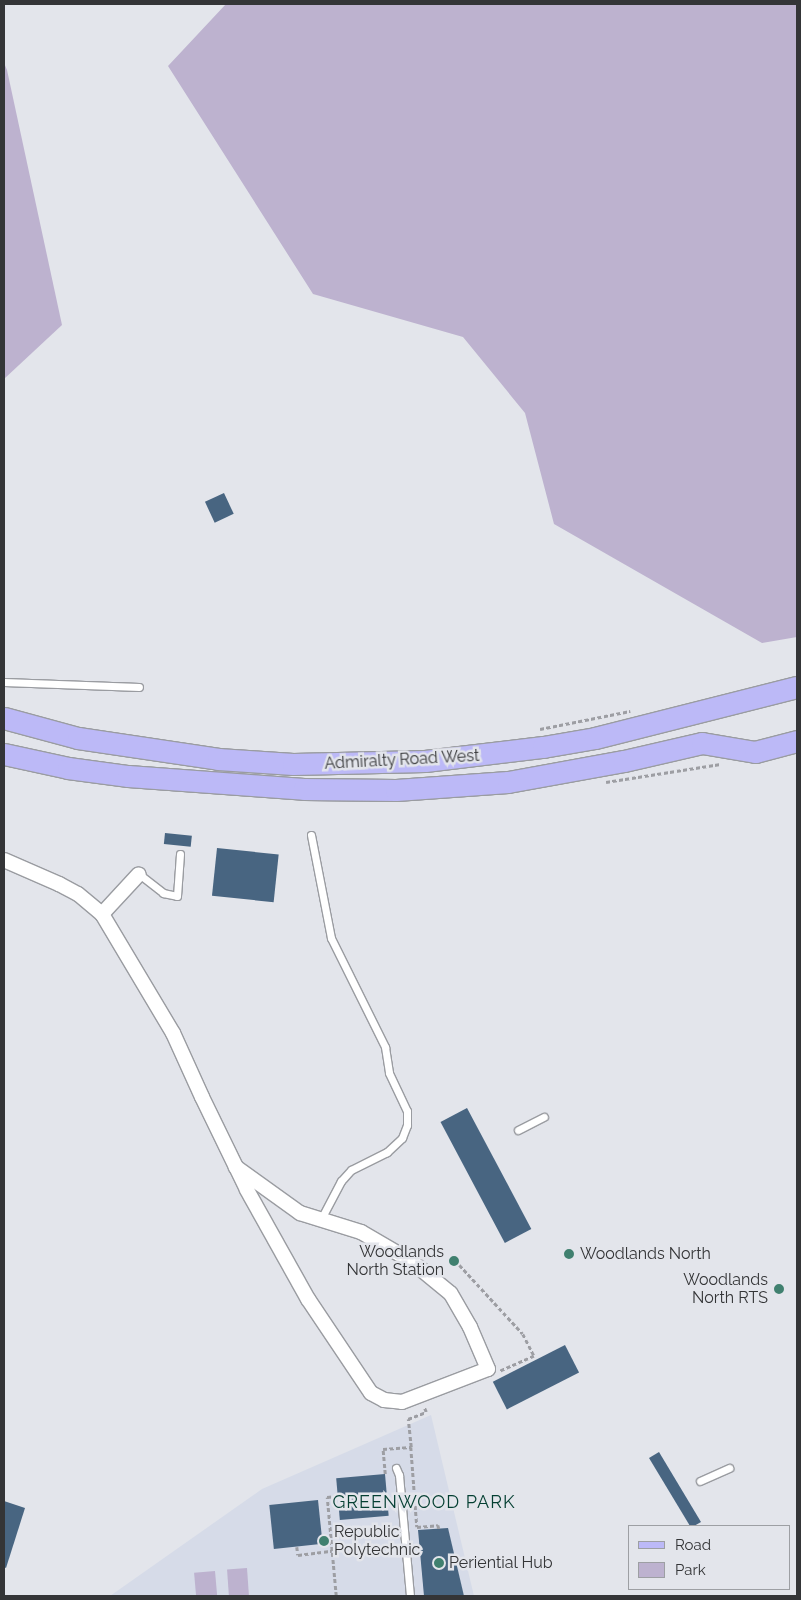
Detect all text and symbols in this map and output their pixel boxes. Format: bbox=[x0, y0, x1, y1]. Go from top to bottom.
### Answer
street label: Admiralty Road West bbox=[324, 746, 480, 774]
place label: Woodlands North Station bbox=[347, 1242, 444, 1280]
place label: Woodlands North bbox=[580, 1244, 711, 1264]
marker: Woodlands North bbox=[562, 1247, 576, 1261]
marker: Woodlands North Station bbox=[448, 1255, 460, 1267]
place label: Woodlands North RTS bbox=[683, 1270, 768, 1308]
marker: Woodlands North RTS bbox=[772, 1282, 786, 1296]
district label: GREENWOOD PARK bbox=[331, 1491, 517, 1513]
place label: Republic Polytechnic bbox=[334, 1522, 420, 1560]
legend bbox=[628, 1525, 791, 1590]
marker: Republic Polytechnic bbox=[318, 1535, 330, 1547]
text: Road bbox=[675, 1536, 711, 1554]
place label: Periential Hub bbox=[449, 1553, 553, 1573]
marker: Periential Hub bbox=[433, 1557, 445, 1569]
text: Park bbox=[675, 1561, 706, 1579]

